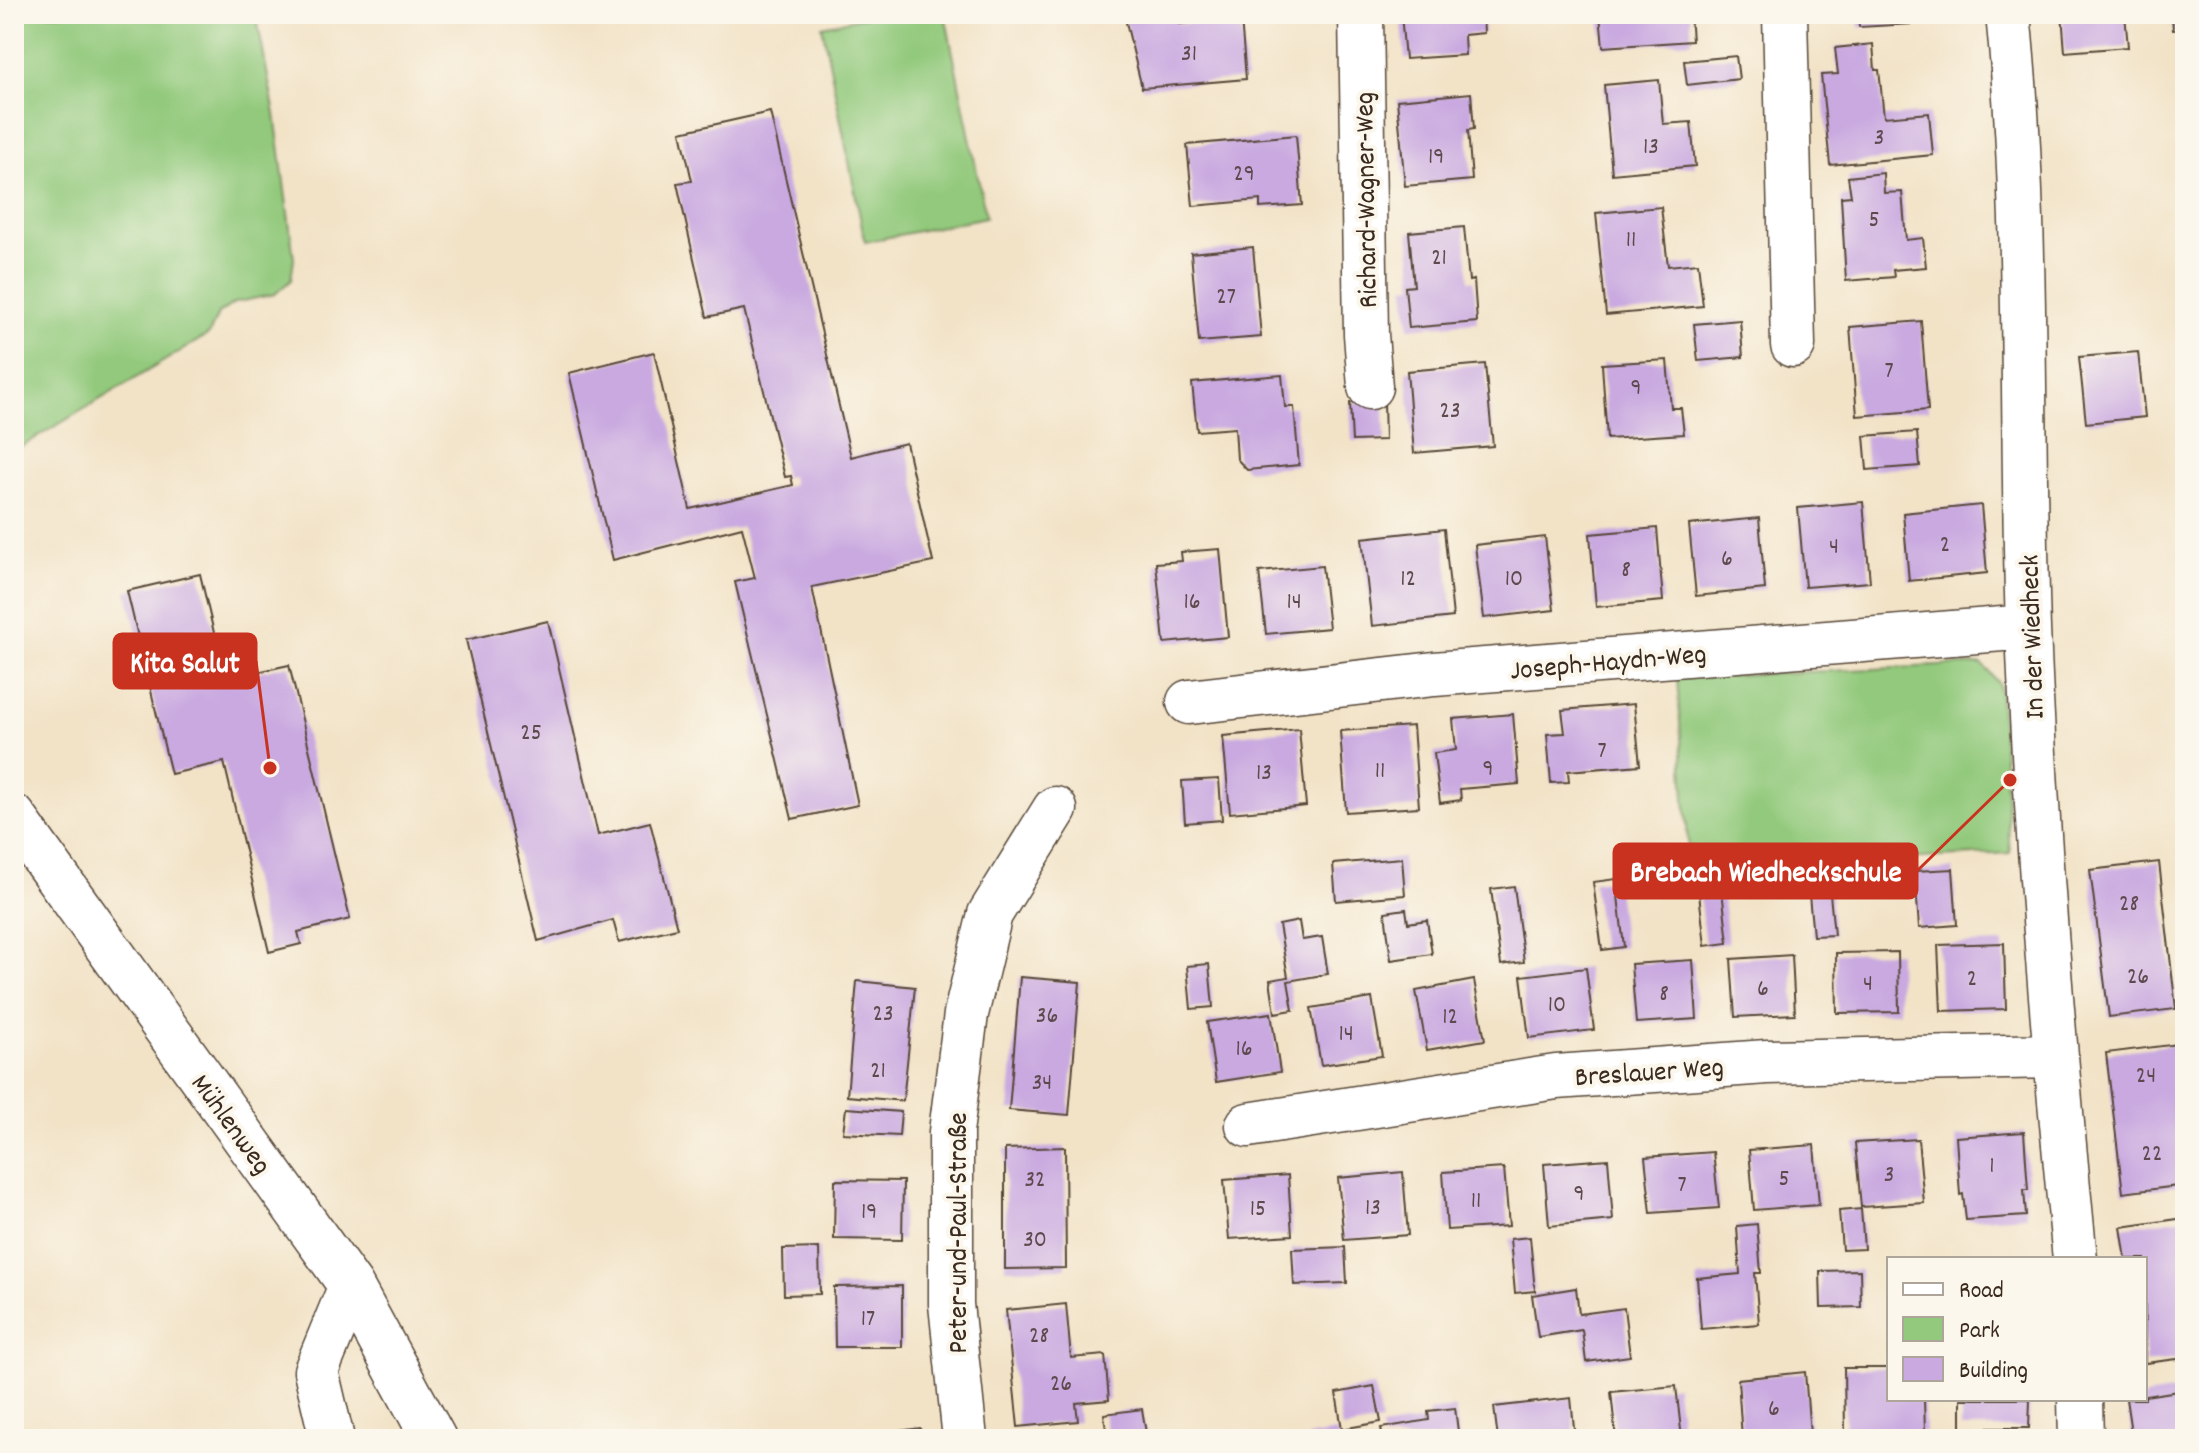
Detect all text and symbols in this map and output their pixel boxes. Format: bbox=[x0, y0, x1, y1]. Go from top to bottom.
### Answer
house number: 31 bbox=[1181, 38, 1197, 72]
street label: Richard-Wagner-Weg bbox=[1347, 91, 1391, 308]
house number: 3 bbox=[1874, 122, 1884, 156]
house number: 13 bbox=[1643, 131, 1659, 165]
house number: 19 bbox=[1428, 141, 1444, 175]
house number: 29 bbox=[1233, 158, 1255, 192]
house number: 5 bbox=[1868, 204, 1880, 238]
house number: 11 bbox=[1626, 224, 1636, 258]
house number: 21 bbox=[1431, 242, 1447, 276]
house number: 27 bbox=[1216, 281, 1236, 315]
house number: 7 bbox=[1884, 355, 1894, 389]
house number: 9 bbox=[1631, 372, 1642, 406]
house number: 23 bbox=[1439, 395, 1461, 429]
house number: 2 bbox=[1940, 529, 1950, 563]
house number: 4 bbox=[1829, 531, 1839, 565]
house number: 6 bbox=[1721, 543, 1733, 577]
house number: 8 bbox=[1621, 554, 1631, 588]
street label: In der Wiedheck bbox=[2012, 554, 2058, 720]
house number: 12 bbox=[1400, 563, 1416, 597]
house number: 10 bbox=[1505, 563, 1523, 597]
house number: 16 bbox=[1183, 586, 1201, 620]
house number: 14 bbox=[1286, 586, 1302, 620]
callout: Kita Salut bbox=[114, 634, 256, 688]
street label: Joseph-Haydn-Weg bbox=[1508, 636, 1708, 693]
text: Kita Salut bbox=[130, 645, 240, 688]
house number: 25 bbox=[520, 717, 542, 751]
house number: 7 bbox=[1597, 735, 1607, 769]
house number: 9 bbox=[1483, 753, 1494, 787]
house number: 11 bbox=[1375, 755, 1385, 789]
house number: 13 bbox=[1256, 757, 1272, 791]
callout: Brebach Wiedheckschule bbox=[1614, 844, 1917, 898]
text: Brebach Wiedheckschule bbox=[1630, 854, 1902, 897]
house number: 28 bbox=[2119, 888, 2139, 922]
house number: 26 bbox=[2127, 961, 2149, 995]
house number: 2 bbox=[1967, 963, 1977, 997]
house number: 4 bbox=[1863, 968, 1873, 1002]
house number: 6 bbox=[1757, 973, 1769, 1007]
house number: 8 bbox=[1659, 978, 1669, 1012]
house number: 10 bbox=[1548, 989, 1566, 1023]
house number: 23 bbox=[872, 998, 894, 1032]
house number: 36 bbox=[1036, 1000, 1058, 1034]
house number: 12 bbox=[1442, 1001, 1458, 1035]
house number: 14 bbox=[1338, 1018, 1354, 1052]
house number: 16 bbox=[1235, 1033, 1253, 1067]
street label: Breslauer Weg bbox=[1573, 1050, 1725, 1100]
house number: 21 bbox=[870, 1055, 886, 1089]
house number: 24 bbox=[2136, 1060, 2156, 1094]
street label: Mühlenweg bbox=[179, 1067, 279, 1185]
house number: 34 bbox=[1032, 1067, 1052, 1101]
street label: Peter-und-Paul-Straße bbox=[941, 1112, 981, 1354]
house number: 22 bbox=[2142, 1138, 2162, 1172]
house number: 1 bbox=[1989, 1150, 1995, 1184]
house number: 3 bbox=[1884, 1159, 1894, 1193]
house number: 5 bbox=[1778, 1163, 1790, 1197]
house number: 32 bbox=[1024, 1164, 1046, 1198]
house number: 7 bbox=[1677, 1169, 1687, 1203]
house number: 9 bbox=[1574, 1178, 1585, 1212]
house number: 11 bbox=[1471, 1185, 1481, 1219]
house number: 13 bbox=[1365, 1192, 1381, 1226]
house number: 15 bbox=[1250, 1193, 1266, 1227]
house number: 19 bbox=[861, 1196, 877, 1230]
house number: 30 bbox=[1023, 1224, 1047, 1258]
legend bbox=[1887, 1257, 2147, 1401]
text: Road bbox=[1959, 1275, 2004, 1309]
house number: 17 bbox=[861, 1303, 875, 1337]
text: Park bbox=[1959, 1315, 2000, 1349]
house number: 28 bbox=[1029, 1320, 1049, 1354]
text: Building bbox=[1959, 1355, 2028, 1389]
house number: 26 bbox=[1050, 1368, 1072, 1402]
house number: 6 bbox=[1768, 1393, 1780, 1427]

